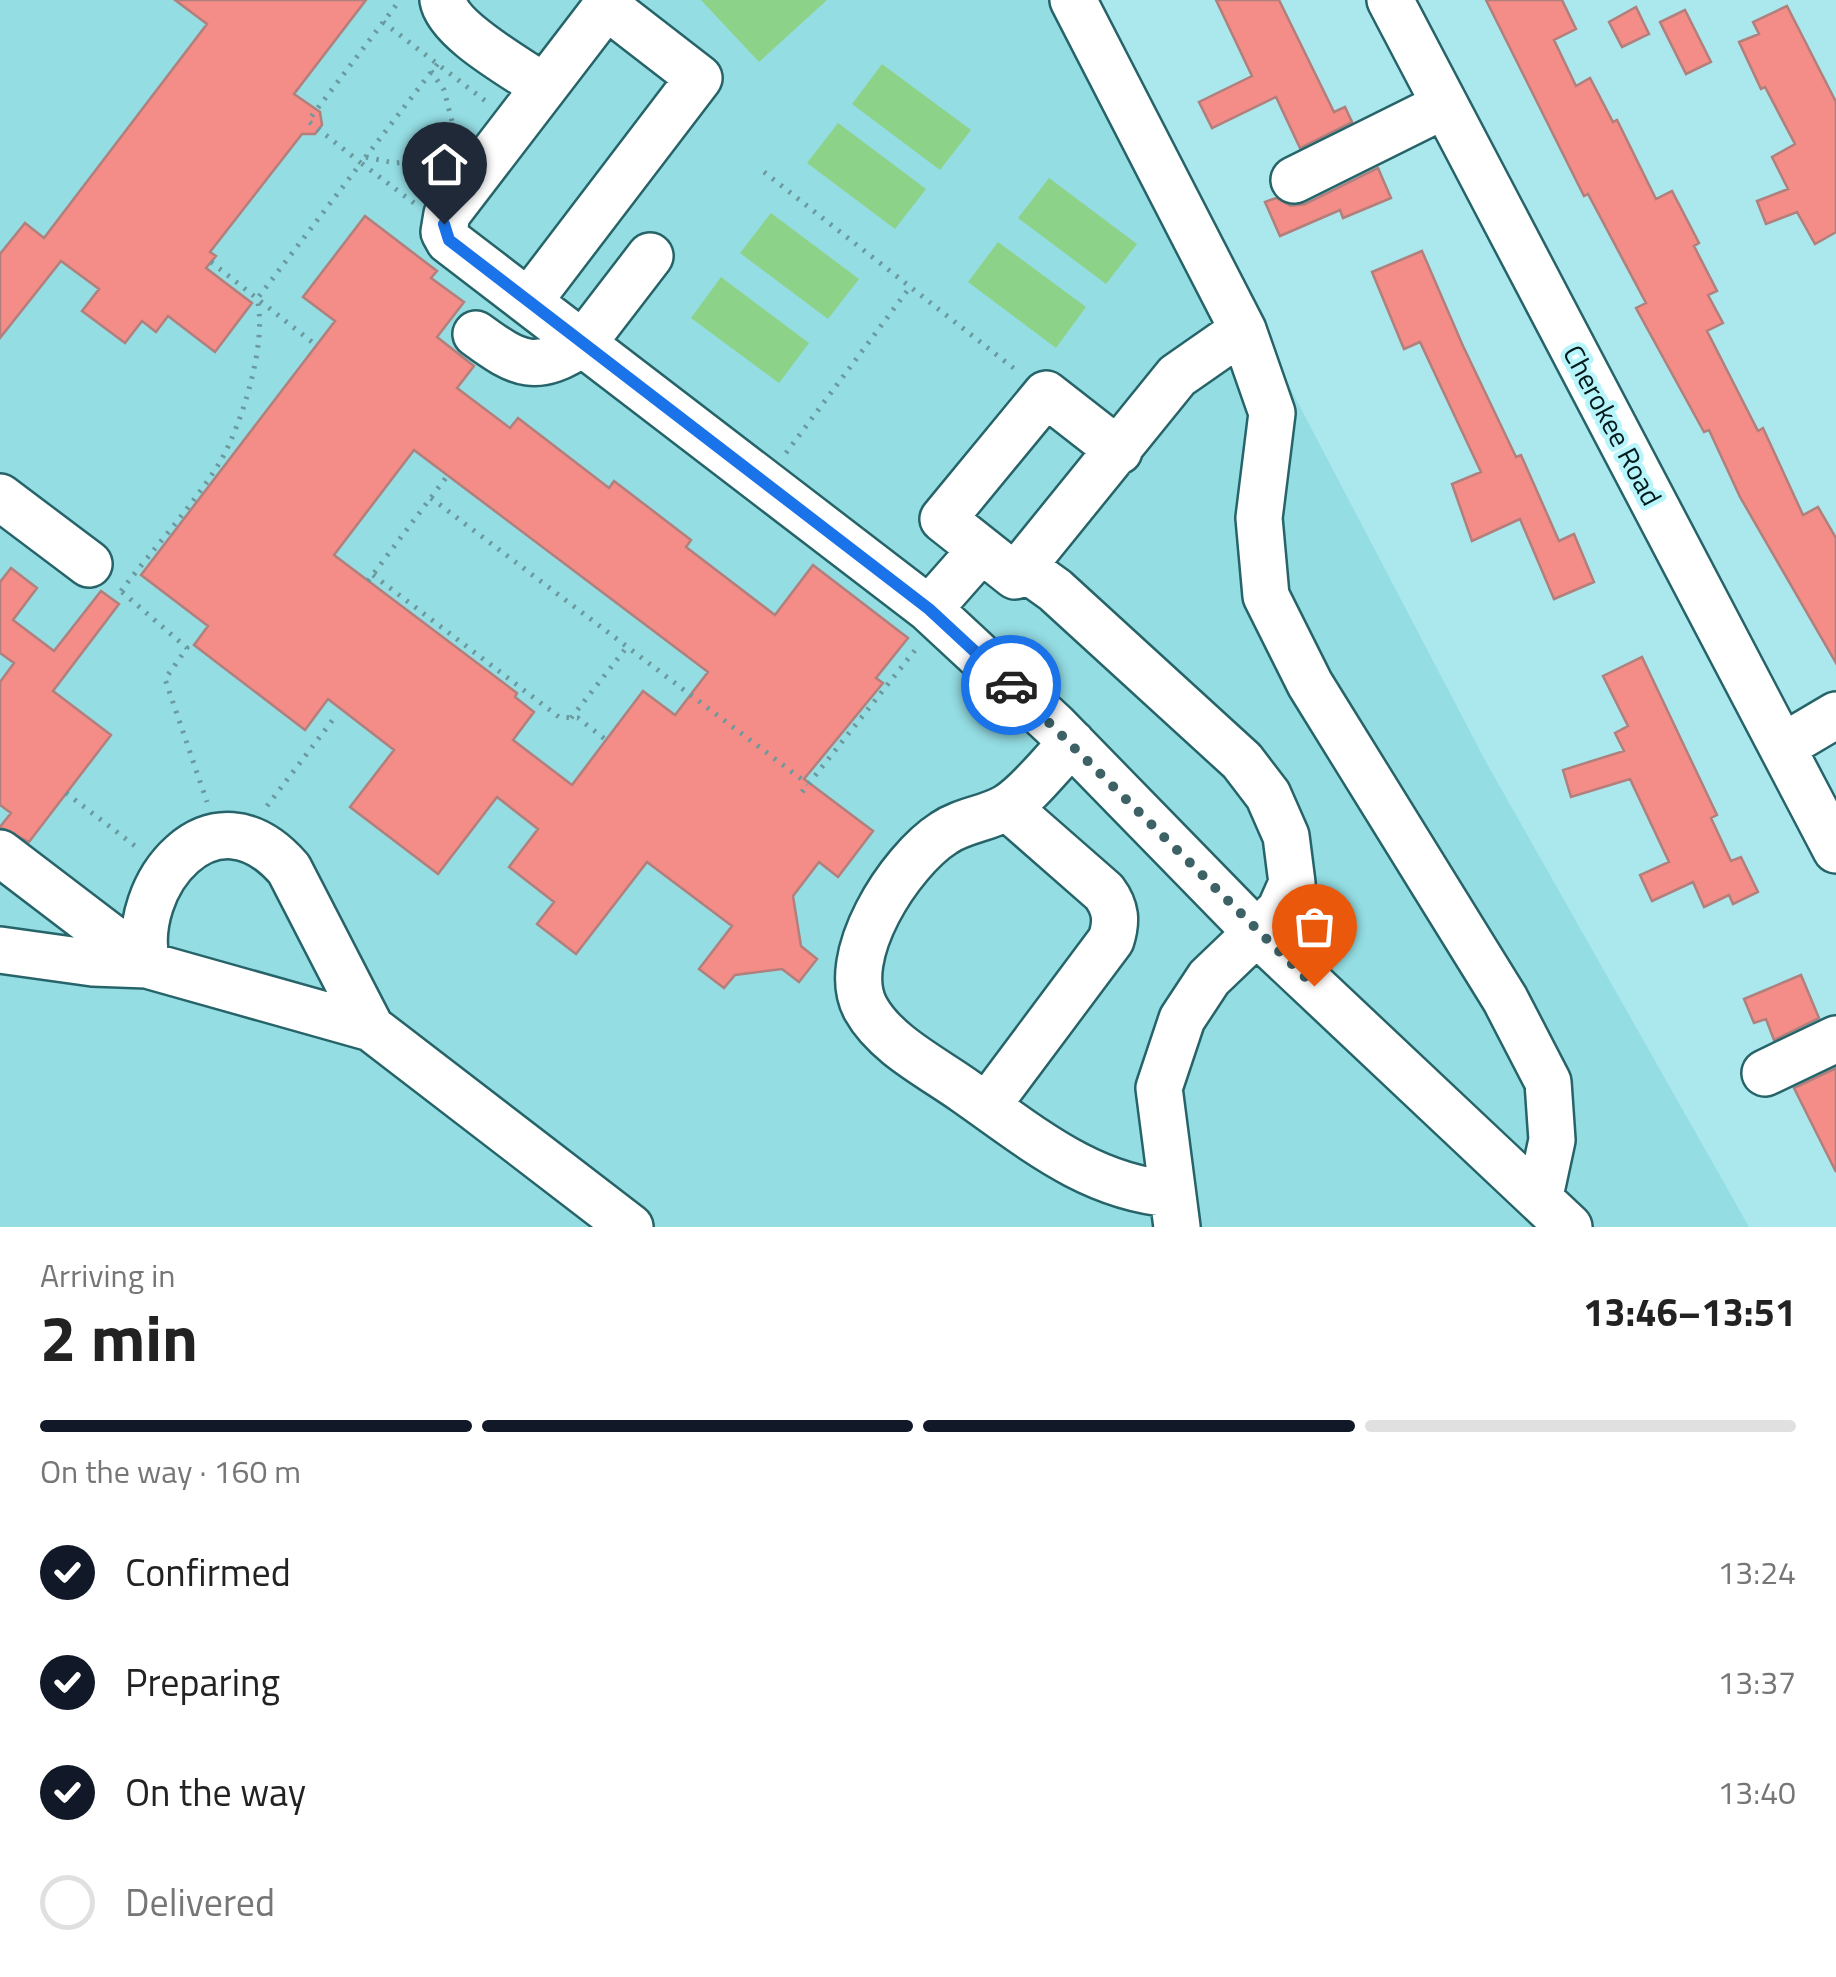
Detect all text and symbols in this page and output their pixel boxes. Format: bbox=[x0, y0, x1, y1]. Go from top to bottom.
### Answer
pin bbox=[402, 122, 487, 225]
icon: home bbox=[417, 137, 472, 192]
street label: Cherokee Road bbox=[1553, 337, 1673, 513]
courier bbox=[961, 635, 1061, 735]
icon: car bbox=[984, 658, 1039, 713]
pin bbox=[1272, 884, 1357, 987]
icon: bag bbox=[1287, 899, 1342, 954]
text: Arriving in bbox=[40, 1251, 176, 1299]
text: 13:46–13:51 bbox=[1583, 1283, 1796, 1341]
text: 2 min bbox=[40, 1287, 198, 1386]
text: On the way · 160 m bbox=[40, 1447, 301, 1495]
text: Confirmed bbox=[125, 1543, 291, 1601]
icon: check bbox=[40, 1545, 95, 1600]
text: 13:24 bbox=[1717, 1548, 1796, 1596]
text: Preparing bbox=[125, 1653, 280, 1711]
icon: check bbox=[40, 1655, 95, 1710]
text: 13:37 bbox=[1717, 1658, 1796, 1706]
text: On the way bbox=[125, 1763, 306, 1821]
icon: check bbox=[40, 1765, 95, 1820]
text: 13:40 bbox=[1717, 1768, 1796, 1816]
text: Delivered bbox=[125, 1873, 275, 1931]

